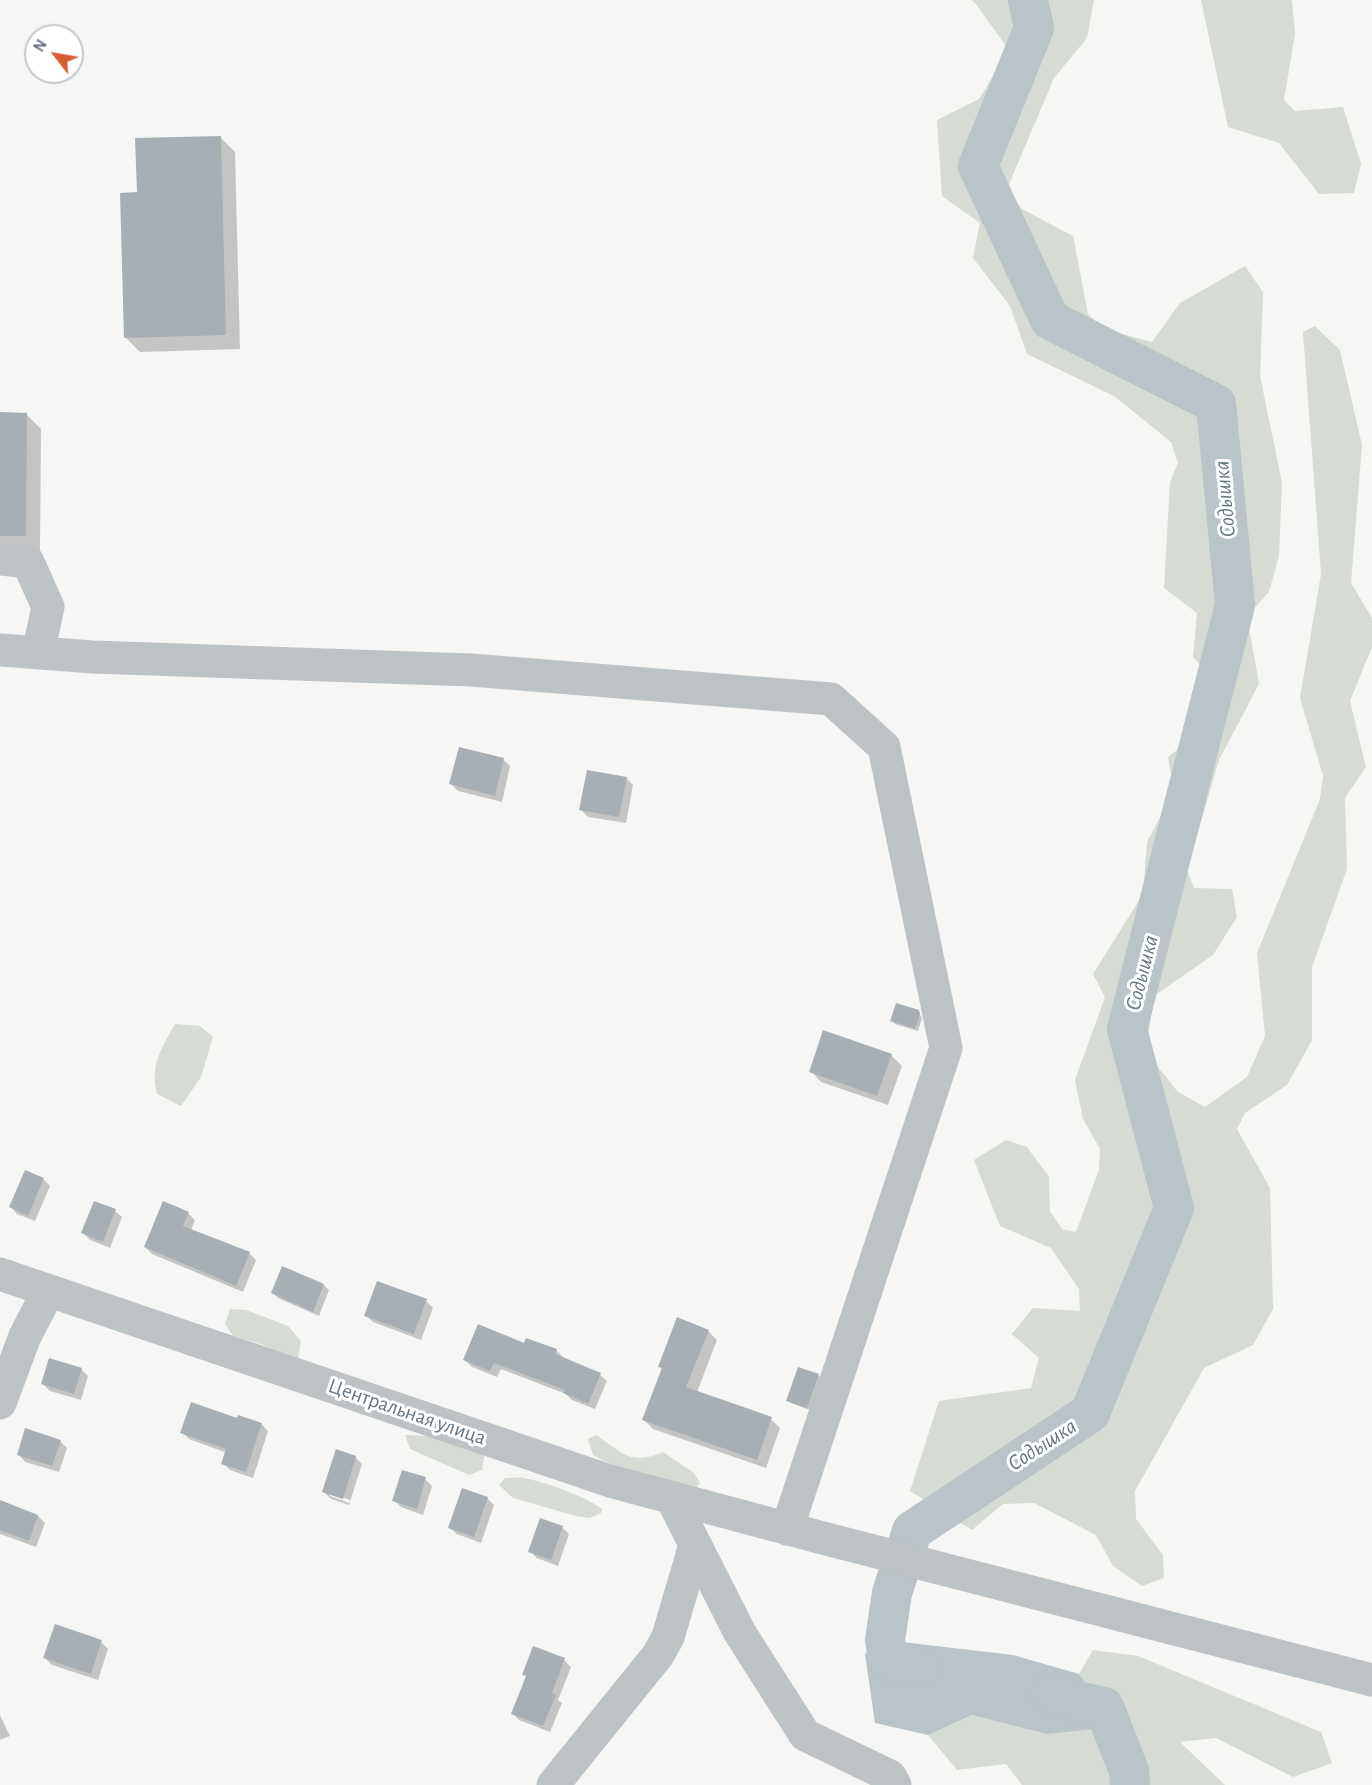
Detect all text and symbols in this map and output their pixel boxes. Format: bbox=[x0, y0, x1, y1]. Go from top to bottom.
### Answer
north arrow bbox=[24, 24, 84, 84]
text: N bbox=[31, 37, 50, 55]
water label: Содышка bbox=[1209, 460, 1241, 538]
water label: Содышка bbox=[1120, 933, 1164, 1013]
street label: Центральная улица bbox=[325, 1373, 489, 1451]
water label: Содышка bbox=[1003, 1413, 1081, 1477]

